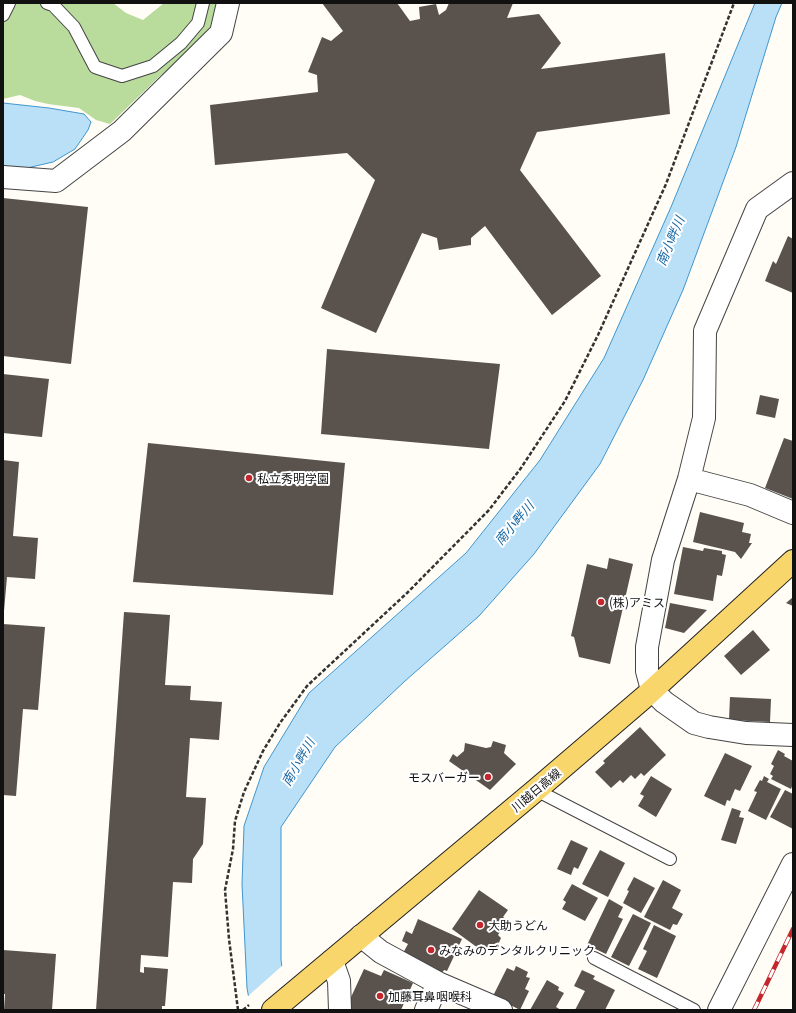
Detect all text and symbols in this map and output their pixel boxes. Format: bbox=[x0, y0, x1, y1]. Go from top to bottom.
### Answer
water label: 南小畔川 bbox=[653, 214, 687, 268]
place label: 私立秀明学園 bbox=[257, 471, 329, 485]
marker: 私立秀明学園 bbox=[244, 473, 254, 483]
water label: 南小畔川 bbox=[491, 498, 537, 548]
place label: (株)アミス bbox=[609, 595, 665, 609]
marker: (株)アミス bbox=[596, 597, 606, 607]
water label: 南小畔川 bbox=[278, 736, 318, 788]
street label: 川越日高線 bbox=[508, 765, 564, 815]
place label: モスバーガー bbox=[408, 770, 480, 784]
marker: モスバーガー bbox=[483, 772, 493, 782]
place label: 大助うどん bbox=[488, 918, 548, 932]
marker: 大助うどん bbox=[475, 920, 485, 930]
place label: みなみのデンタルクリニック bbox=[439, 943, 595, 957]
marker: みなみのデンタルクリニック bbox=[426, 945, 436, 955]
place label: 加藤耳鼻咽喉科 bbox=[388, 989, 472, 1003]
marker: 加藤耳鼻咽喉科 bbox=[375, 991, 385, 1001]

